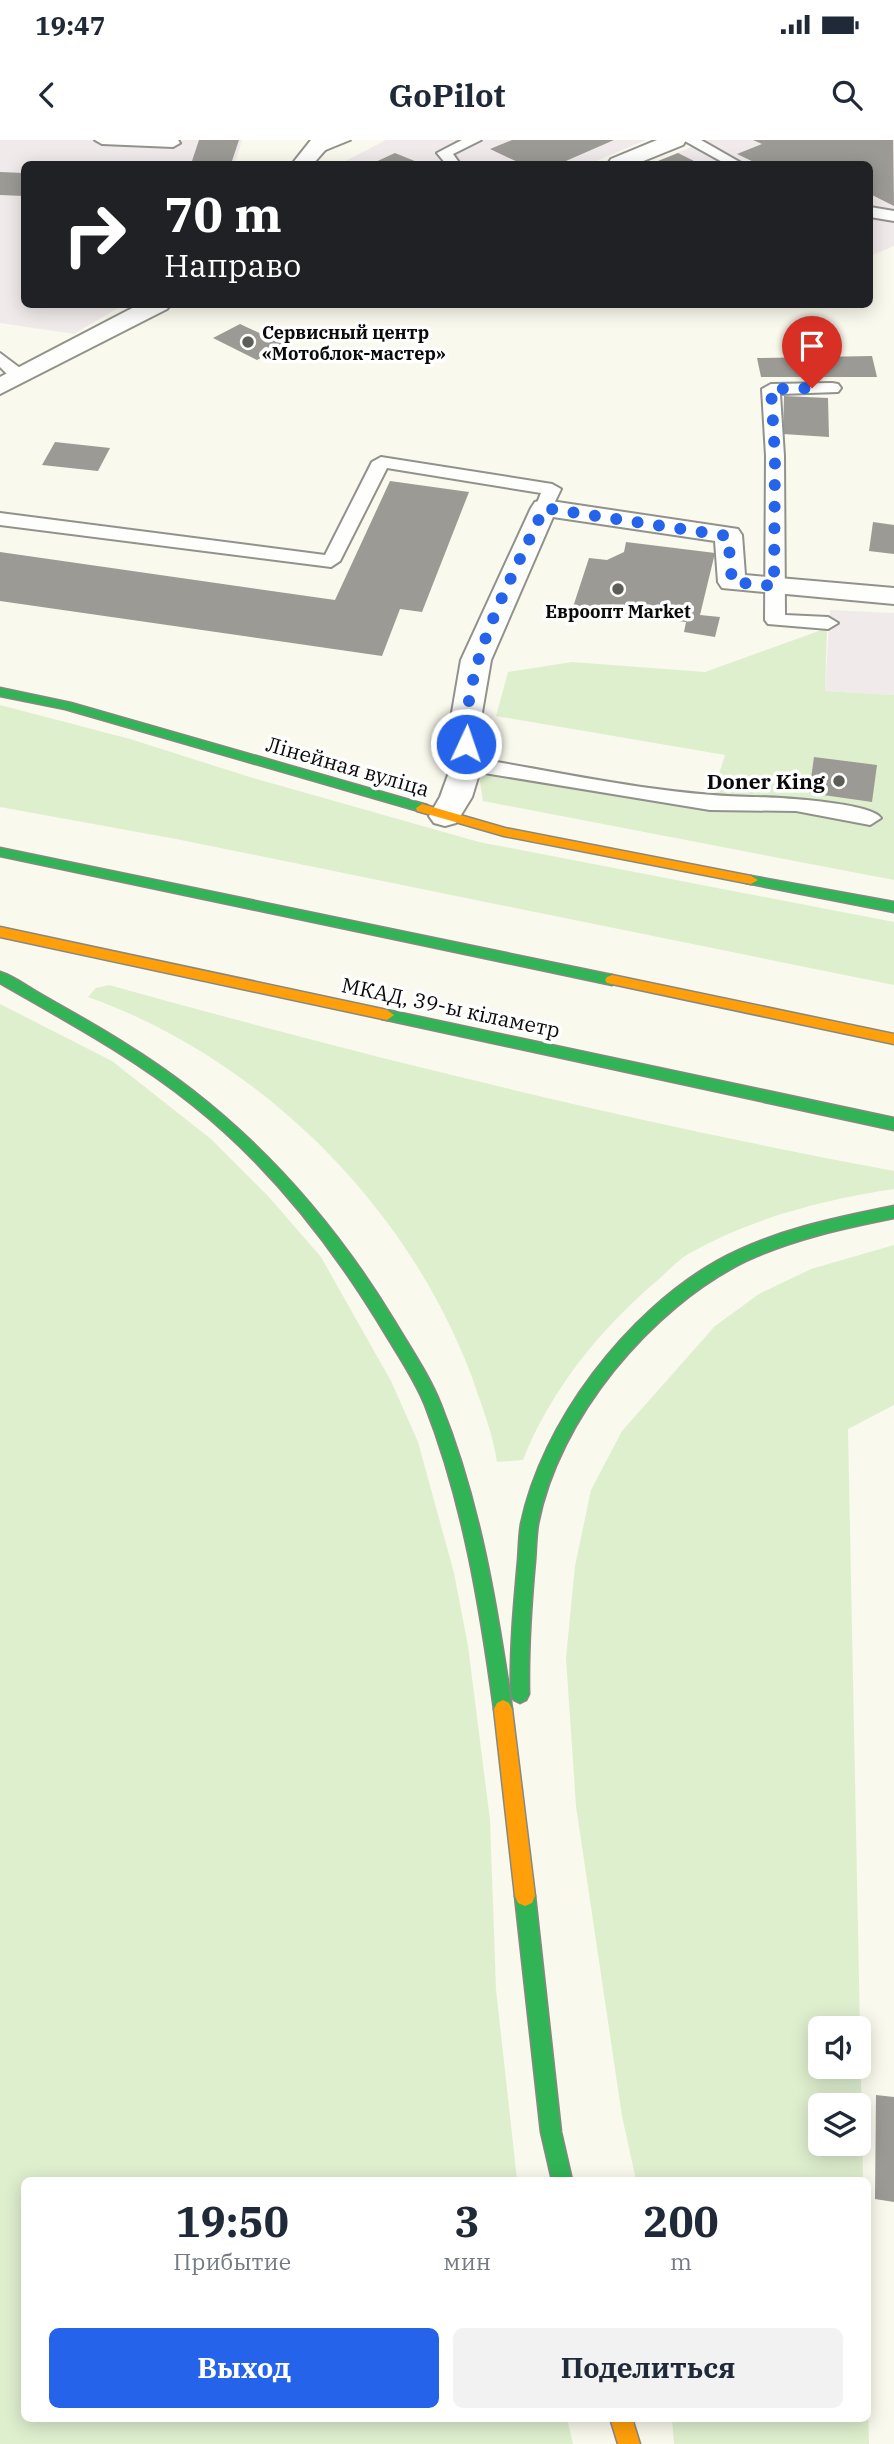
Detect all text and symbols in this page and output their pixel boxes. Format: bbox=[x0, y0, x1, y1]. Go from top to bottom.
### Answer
text: 19:47 bbox=[35, 8, 105, 42]
text: GoPilot bbox=[389, 74, 505, 116]
icon: back bbox=[28, 76, 66, 114]
icon: search bbox=[828, 76, 866, 114]
text: 70 m bbox=[164, 182, 282, 245]
icon: right bbox=[49, 189, 140, 280]
text: Направо bbox=[164, 244, 301, 286]
pin bbox=[782, 316, 842, 388]
place label: Сервисный центр «Мотоблок-мастер» bbox=[262, 321, 446, 365]
icon: arrive bbox=[793, 327, 831, 365]
marker: Сервисный центр «Мотоблок-мастер» bbox=[240, 334, 256, 350]
marker: Евроопт Market bbox=[610, 581, 626, 597]
place label: Евроопт Market bbox=[545, 600, 691, 623]
position arrow bbox=[429, 707, 503, 781]
street label: Лінейная вуліца bbox=[263, 729, 433, 803]
place label: Doner King bbox=[707, 767, 826, 795]
marker: Doner King bbox=[831, 773, 847, 789]
street label: МКАД, 39-ы кіламетр bbox=[339, 970, 563, 1044]
map controls bbox=[808, 2016, 871, 2156]
button: sound bbox=[808, 2016, 871, 2079]
button: layers bbox=[808, 2093, 871, 2156]
text: 19:50 bbox=[175, 2194, 289, 2249]
text: 3 bbox=[455, 2194, 480, 2249]
text: 200 bbox=[643, 2194, 719, 2249]
text: Прибытие bbox=[173, 2246, 291, 2276]
text: мин bbox=[443, 2246, 491, 2276]
text: m bbox=[670, 2246, 692, 2276]
button: Выход bbox=[49, 2328, 439, 2408]
button: Поделиться bbox=[453, 2328, 843, 2408]

